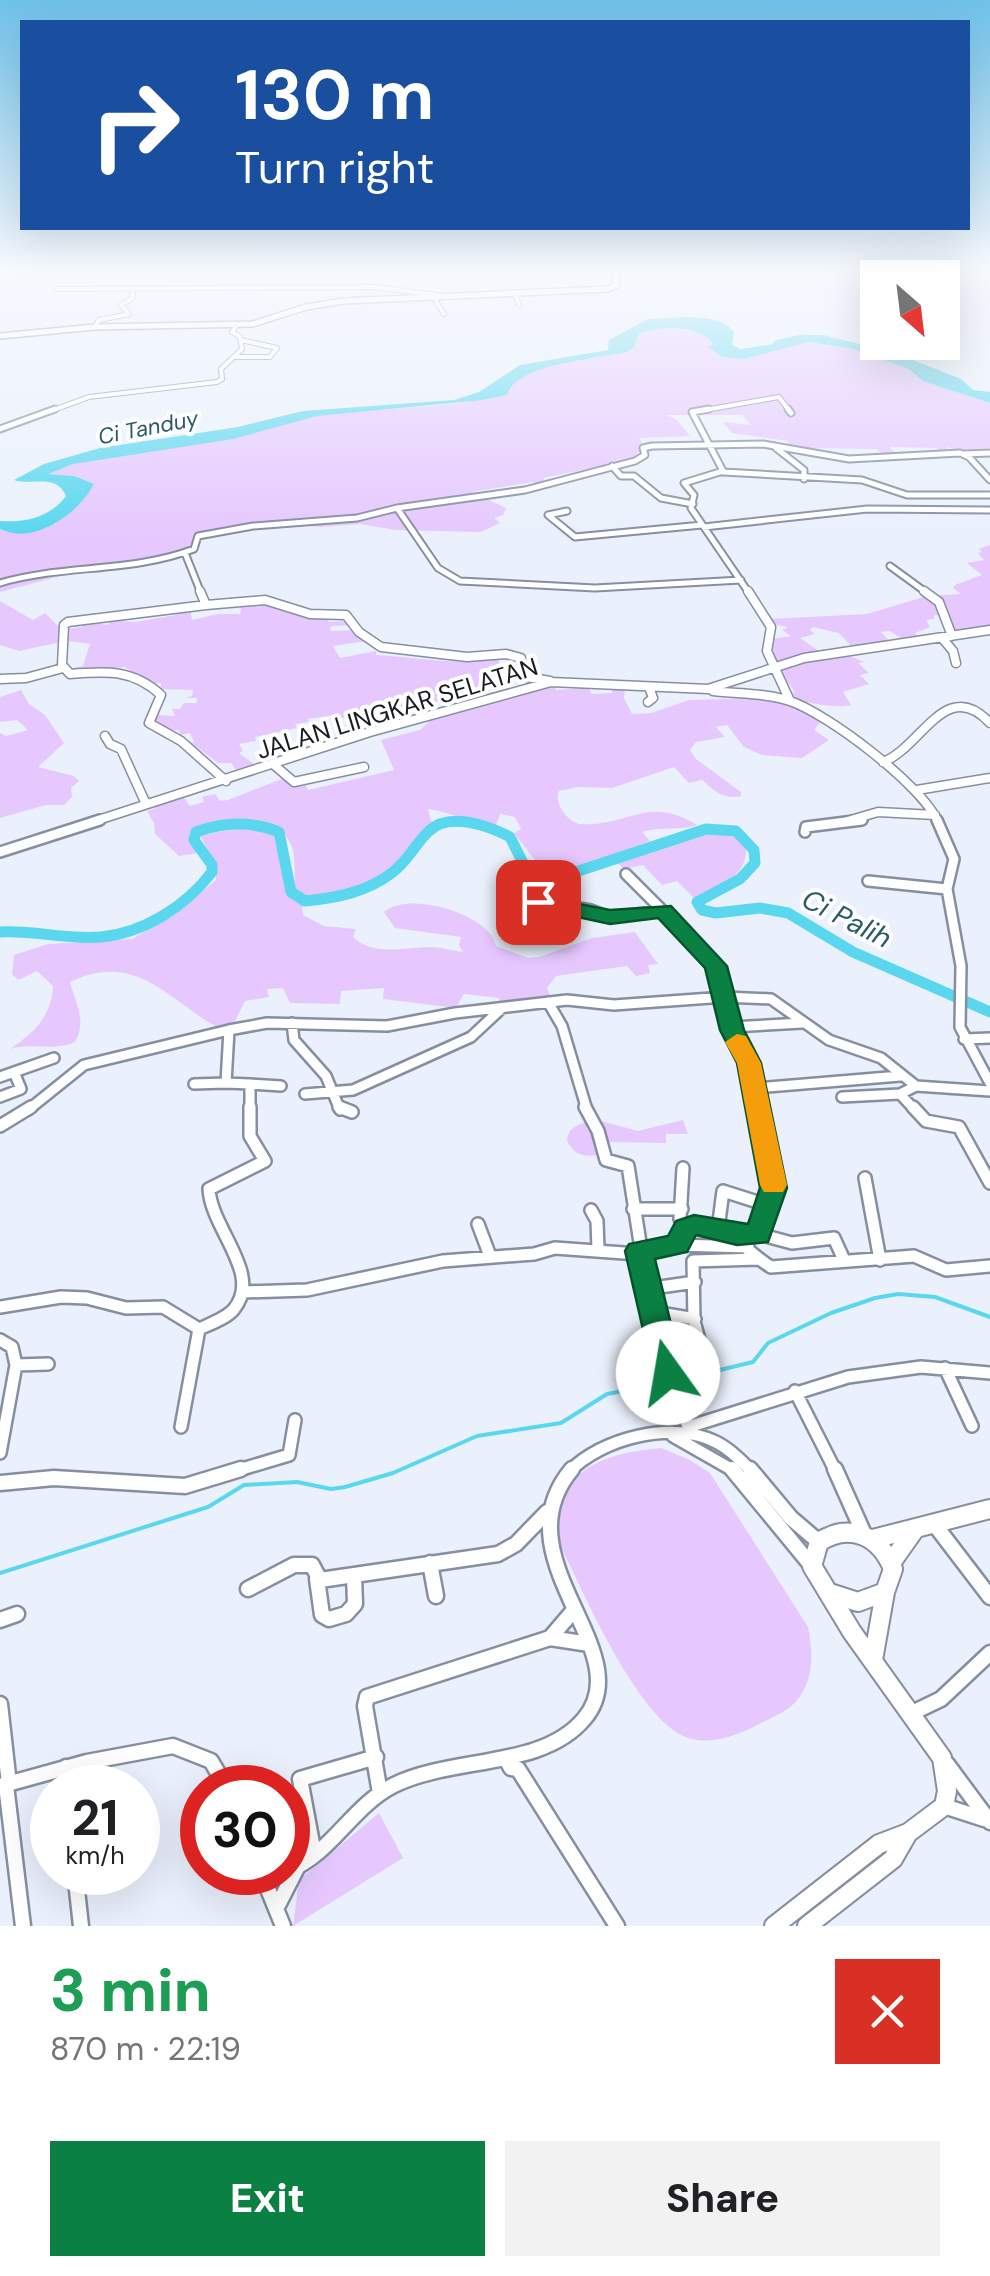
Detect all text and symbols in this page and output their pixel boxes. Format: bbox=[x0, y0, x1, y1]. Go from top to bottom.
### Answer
text: 130 m bbox=[235, 50, 434, 141]
icon: right bbox=[70, 60, 200, 190]
text: Turn right bbox=[235, 138, 434, 197]
north arrow bbox=[860, 260, 960, 360]
map controls bbox=[860, 260, 960, 360]
water label: Ci Tanduy bbox=[95, 403, 201, 451]
street label: JALAN LINGKAR SELATAN bbox=[253, 650, 542, 767]
pin bbox=[496, 860, 581, 945]
icon: arrive bbox=[511, 875, 566, 930]
water label: Ci Palih bbox=[796, 880, 898, 957]
position arrow bbox=[616, 1321, 720, 1425]
speed limit sign: 30 bbox=[180, 1765, 310, 1895]
text: 21 bbox=[71, 1785, 119, 1851]
text: km/h bbox=[65, 1839, 125, 1872]
text: 3 min bbox=[50, 1951, 211, 2030]
button: close bbox=[835, 1959, 940, 2064]
text: 870 m · 22:19 bbox=[50, 2028, 241, 2070]
button: Exit bbox=[50, 2141, 485, 2256]
button: Share bbox=[505, 2141, 940, 2256]

